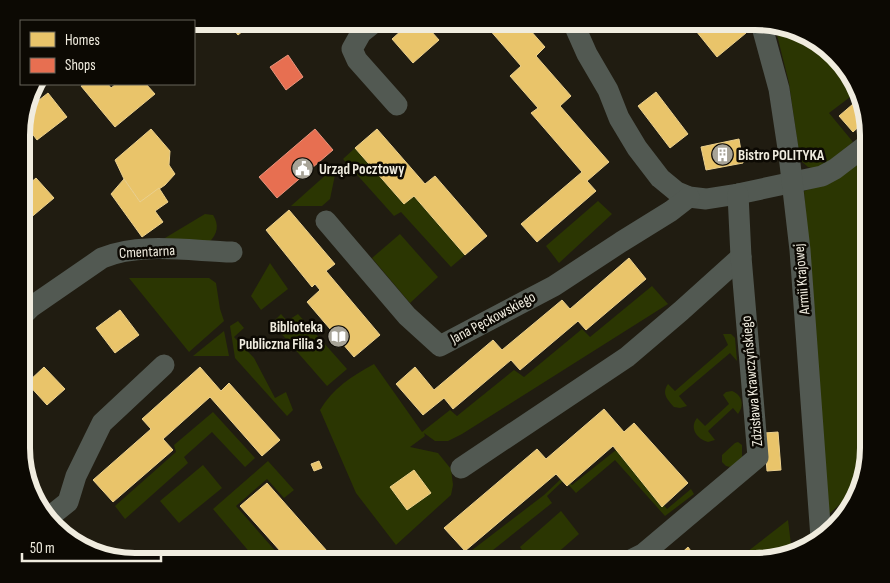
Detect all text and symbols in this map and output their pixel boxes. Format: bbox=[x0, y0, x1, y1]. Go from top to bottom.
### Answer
legend bbox=[20, 20, 195, 85]
text: Homes bbox=[65, 31, 100, 50]
text: Shops bbox=[65, 56, 96, 75]
building icon: Bistro POLITYKA bbox=[710, 143, 734, 167]
place label: Bistro POLITYKA bbox=[738, 146, 825, 165]
public building icon: Urząd Pocztowy bbox=[291, 157, 315, 181]
place label: Urząd Pocztowy bbox=[319, 160, 405, 179]
street label: Cmentarna bbox=[118, 241, 176, 263]
street label: Armii Krajowej bbox=[789, 242, 815, 316]
street label: Jana Pęckowskiego bbox=[446, 288, 539, 349]
street label: Zdzisława Krawczyńskiego bbox=[737, 315, 767, 447]
place label: Biblioteka Publiczna Filia 3 bbox=[239, 318, 323, 354]
library icon: Biblioteka Publiczna Filia 3 bbox=[327, 324, 351, 348]
scale bar bbox=[22, 530, 161, 562]
text: 50 m bbox=[30, 539, 55, 558]

